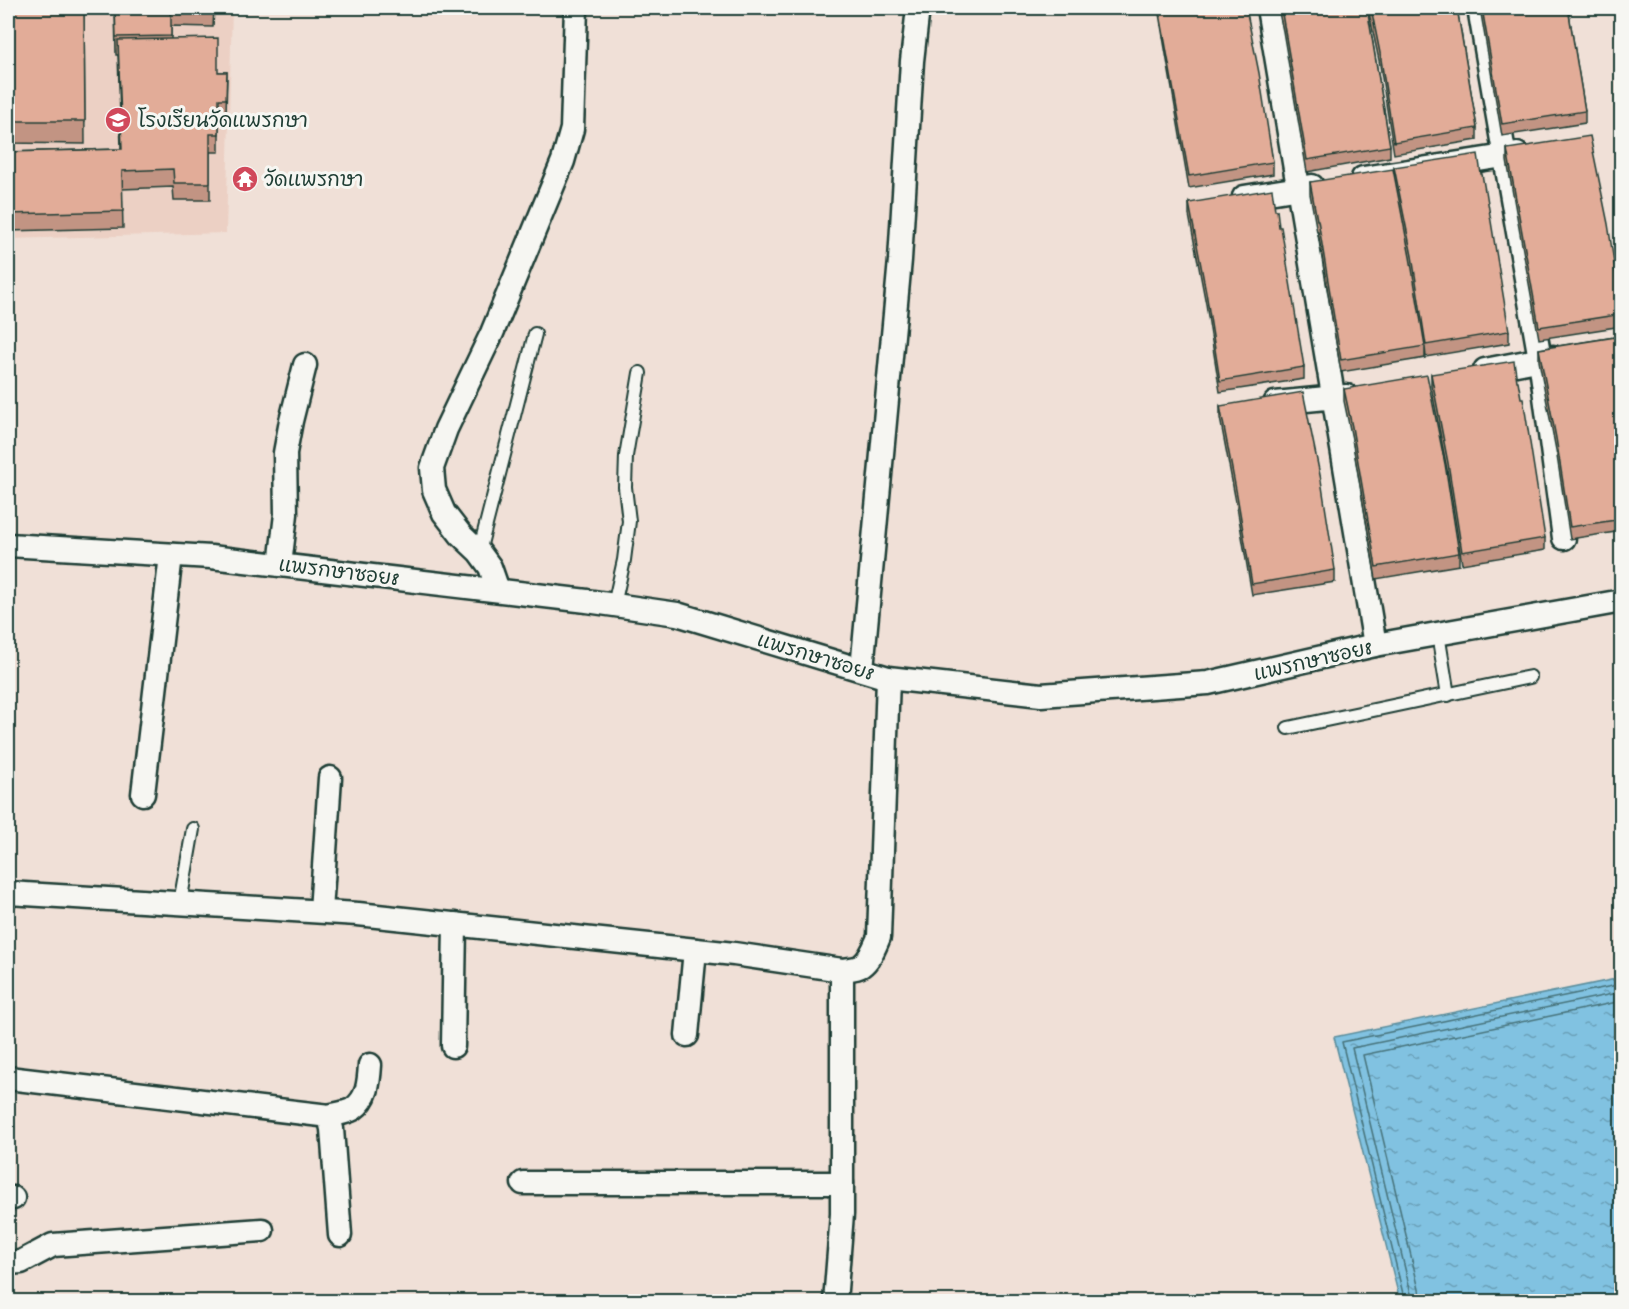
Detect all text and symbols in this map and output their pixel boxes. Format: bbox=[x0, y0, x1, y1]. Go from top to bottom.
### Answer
school or university icon: โรงเรียนวัดแพรกษา bbox=[103, 105, 133, 135]
place label: โรงเรียนวัดแพรกษา bbox=[138, 107, 308, 137]
temple icon: วัดแพรกษา bbox=[230, 164, 260, 194]
place label: วัดแพรกษา bbox=[264, 168, 363, 196]
street label: แพรกษาซอย8 bbox=[277, 553, 401, 595]
street label: แพรกษาซอย8 bbox=[753, 628, 877, 690]
street label: แพรกษาซอย8 bbox=[1251, 636, 1376, 690]

